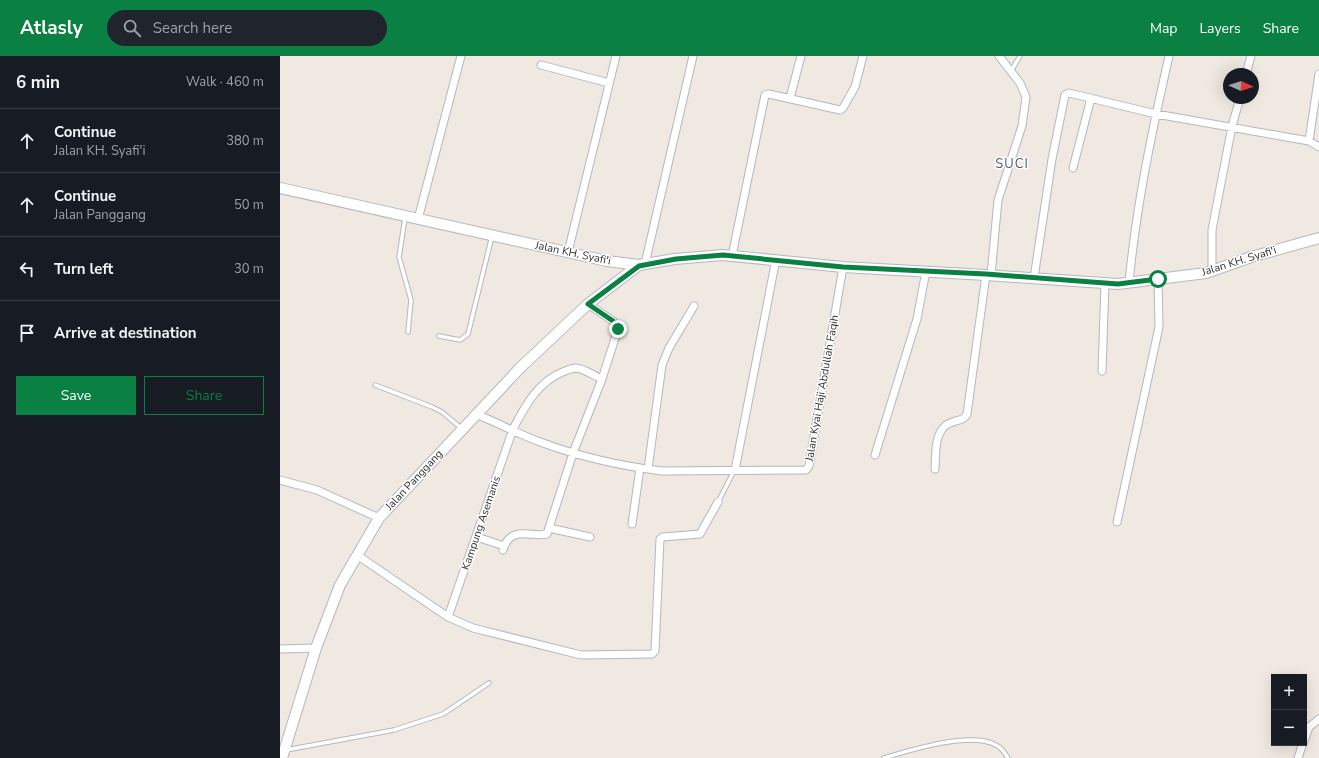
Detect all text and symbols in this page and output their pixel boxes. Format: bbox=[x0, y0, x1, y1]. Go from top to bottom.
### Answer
search box bbox=[107, 10, 387, 46]
text: Atlasly bbox=[20, 15, 83, 41]
icon: search bbox=[121, 17, 143, 39]
text: Search here bbox=[153, 18, 232, 38]
text: Map bbox=[1150, 19, 1177, 38]
text: Layers bbox=[1199, 19, 1241, 38]
text: Share bbox=[1263, 19, 1299, 38]
north arrow bbox=[1223, 68, 1259, 104]
text: 6 min bbox=[16, 71, 60, 94]
text: Walk · 460 m bbox=[186, 73, 264, 91]
text: Continue bbox=[54, 122, 116, 142]
icon: ahead bbox=[16, 130, 38, 152]
text: 380 m bbox=[226, 132, 264, 150]
text: Jalan KH. Syafi'i bbox=[54, 142, 145, 160]
district label: SUCI bbox=[995, 155, 1029, 173]
text: Continue bbox=[54, 186, 116, 206]
icon: ahead bbox=[16, 194, 38, 216]
text: 50 m bbox=[234, 196, 264, 214]
text: Jalan Panggang bbox=[54, 206, 146, 224]
street label: Jalan KH. Syafi'i bbox=[533, 237, 612, 268]
street label: Jalan KH. Syafi'i bbox=[1199, 243, 1278, 280]
icon: left bbox=[16, 258, 38, 280]
text: Turn left bbox=[54, 259, 113, 279]
text: 30 m bbox=[234, 260, 264, 278]
route start bbox=[1149, 270, 1167, 288]
street label: Jalan Kyai Haji Abdullah Faqih bbox=[802, 314, 842, 463]
route end bbox=[609, 320, 627, 338]
icon: arrive bbox=[16, 322, 38, 344]
text: Arrive at destination bbox=[54, 323, 197, 343]
button: Save bbox=[16, 376, 136, 415]
button: Share bbox=[144, 376, 264, 415]
street label: Jalan Panggang bbox=[381, 446, 446, 514]
street label: Kampung Asemanis bbox=[458, 474, 504, 572]
map controls bbox=[1271, 674, 1307, 746]
button: + bbox=[1271, 674, 1307, 710]
button: − bbox=[1271, 710, 1307, 746]

